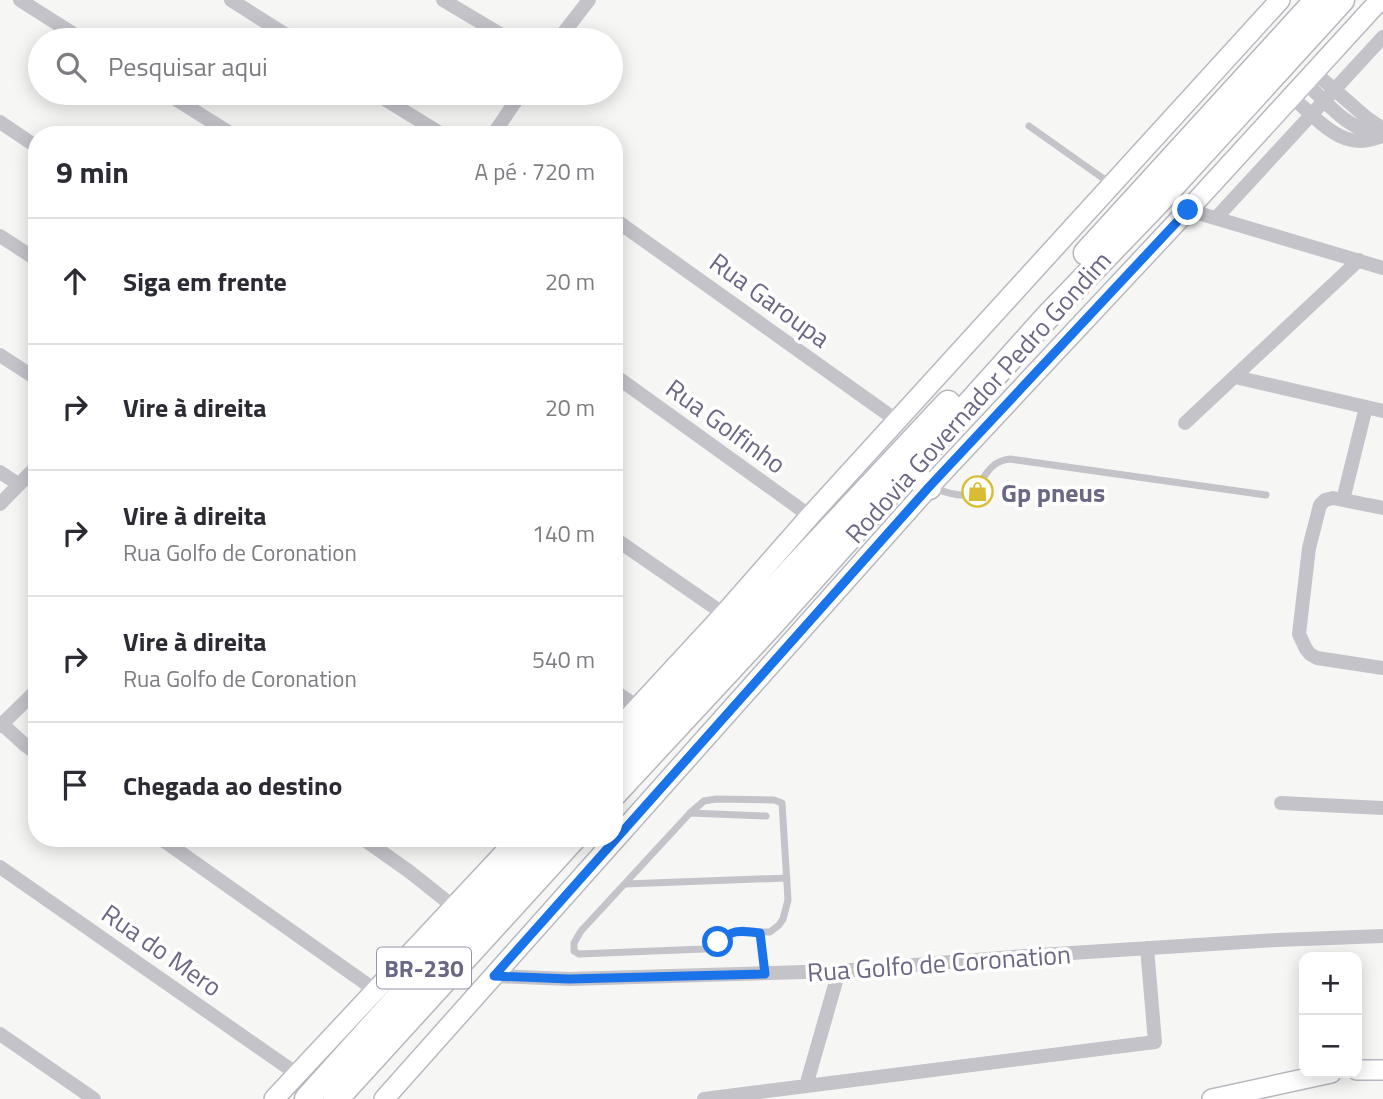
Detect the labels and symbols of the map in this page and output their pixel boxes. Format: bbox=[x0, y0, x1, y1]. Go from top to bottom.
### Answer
route end bbox=[1172, 194, 1203, 225]
street label: Rodovia Governador Pedro Gondim bbox=[836, 242, 1120, 552]
street label: Rua Garoupa bbox=[702, 243, 838, 357]
street label: Rua Golfinho bbox=[658, 369, 794, 483]
place label: Gp pneus bbox=[1001, 473, 1105, 512]
shop icon: Gp pneus bbox=[961, 475, 995, 509]
street label: Rua do Mero bbox=[94, 894, 230, 1006]
route start bbox=[702, 926, 733, 957]
street label: Rua Golfo de Coronation bbox=[806, 934, 1072, 992]
road number: BR-230 bbox=[377, 948, 471, 988]

